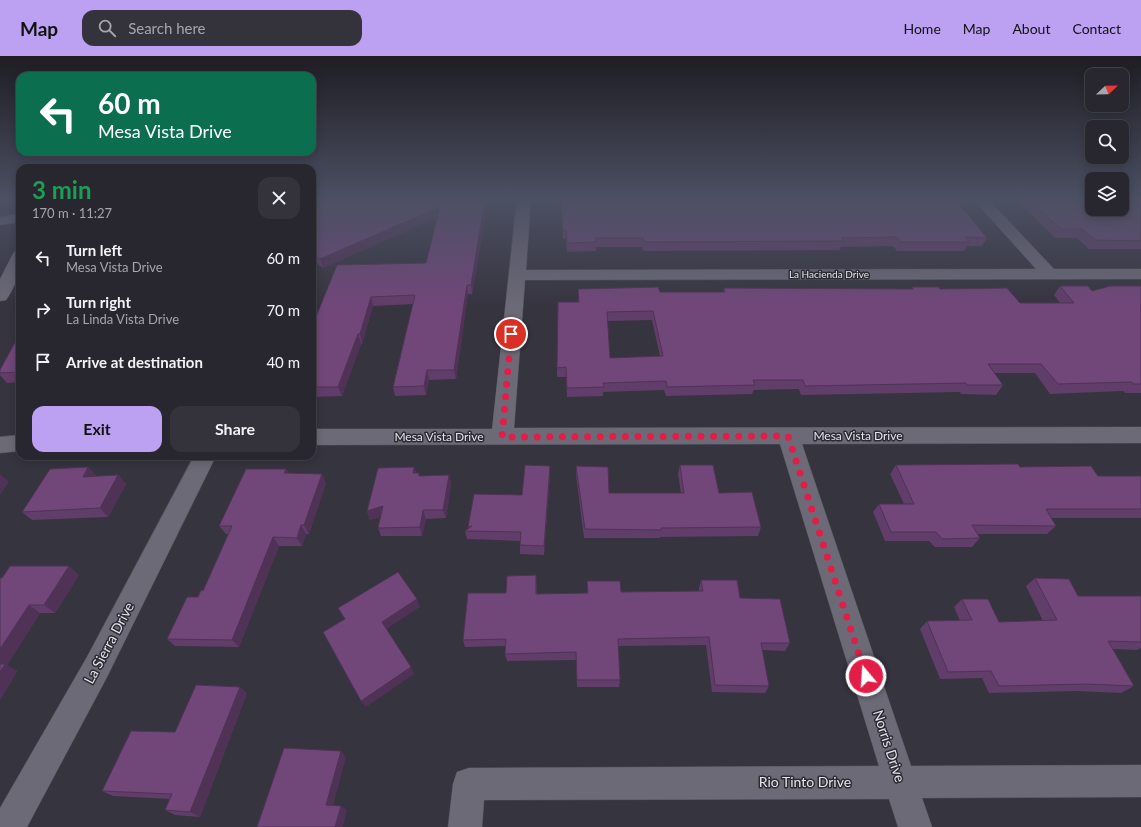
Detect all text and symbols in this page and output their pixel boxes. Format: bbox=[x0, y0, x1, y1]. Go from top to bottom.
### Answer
search box bbox=[82, 10, 362, 46]
text: Map bbox=[20, 17, 58, 40]
icon: search bbox=[96, 17, 118, 39]
text: Search here bbox=[128, 19, 206, 37]
text: Home bbox=[903, 20, 941, 37]
text: Map bbox=[963, 20, 990, 37]
text: About bbox=[1012, 20, 1050, 37]
text: Contact bbox=[1072, 20, 1121, 37]
north arrow bbox=[1085, 68, 1129, 112]
map controls bbox=[1085, 68, 1129, 216]
text: 60 m bbox=[98, 86, 161, 120]
icon: left bbox=[32, 88, 84, 140]
text: Mesa Vista Drive bbox=[98, 120, 232, 142]
button: search bbox=[1085, 120, 1129, 164]
button: layers bbox=[1085, 172, 1129, 216]
text: 3 min bbox=[32, 175, 92, 204]
button: close bbox=[258, 177, 300, 219]
text: 170 m · 11:27 bbox=[32, 205, 112, 221]
text: Turn left bbox=[66, 241, 122, 259]
icon: left bbox=[32, 247, 54, 269]
text: 60 m bbox=[266, 249, 300, 267]
text: Mesa Vista Drive bbox=[66, 259, 163, 275]
street label: La Hacienda Drive bbox=[789, 268, 869, 280]
text: Turn right bbox=[66, 293, 131, 311]
icon: right bbox=[32, 299, 54, 321]
text: 70 m bbox=[266, 301, 300, 319]
text: La Linda Vista Drive bbox=[66, 311, 179, 327]
pin bbox=[494, 317, 528, 351]
icon: arrive bbox=[500, 323, 522, 345]
icon: arrive bbox=[32, 351, 54, 373]
text: Arrive at destination bbox=[66, 353, 203, 371]
text: 40 m bbox=[266, 353, 300, 371]
button: Exit bbox=[32, 406, 162, 452]
button: Share bbox=[170, 406, 300, 452]
street label: Mesa Vista Drive bbox=[813, 428, 903, 443]
street label: Mesa Vista Drive bbox=[394, 429, 484, 444]
street label: La Sierra Drive bbox=[80, 599, 137, 686]
position arrow bbox=[845, 655, 887, 697]
street label: Norris Drive bbox=[870, 708, 909, 784]
street label: Rio Tinto Drive bbox=[759, 773, 851, 790]

